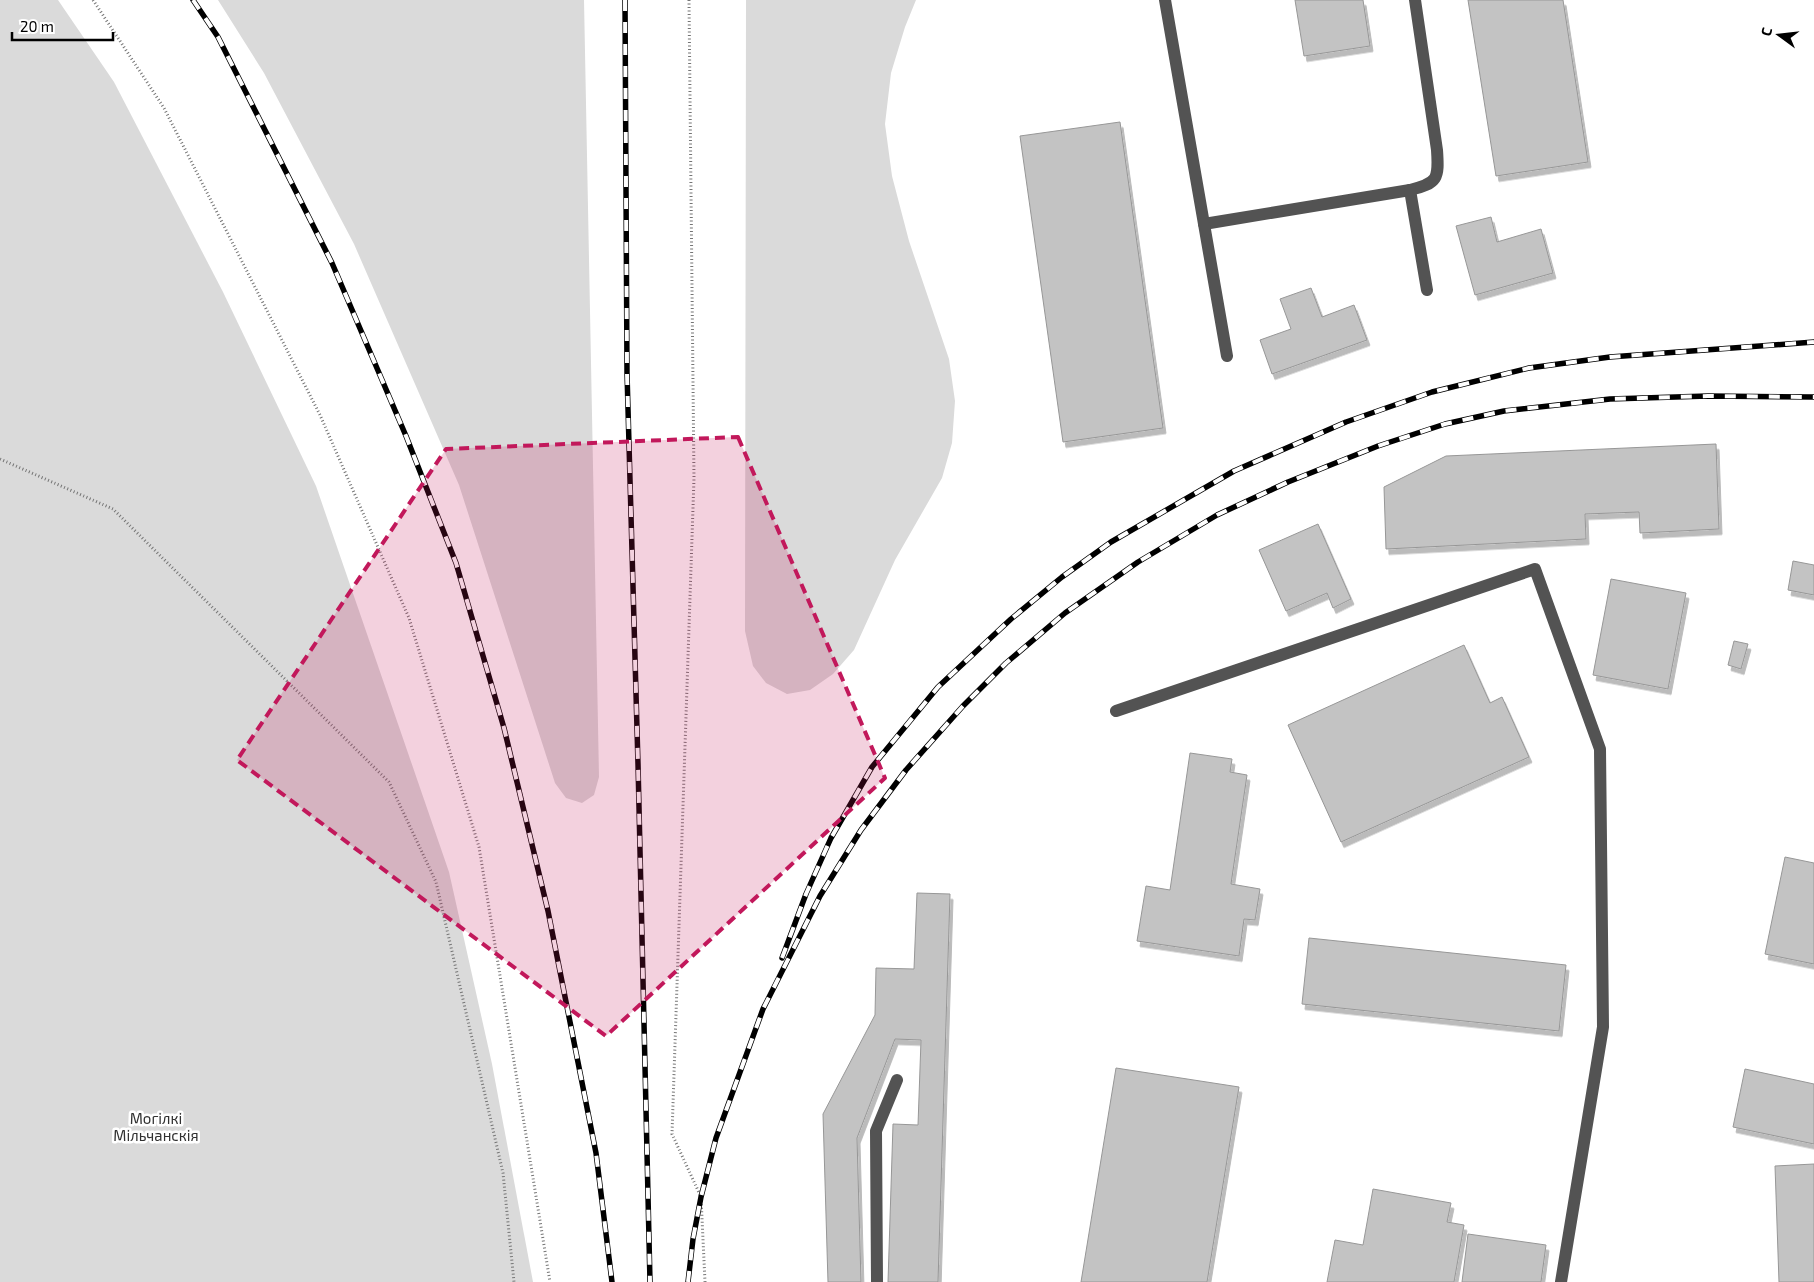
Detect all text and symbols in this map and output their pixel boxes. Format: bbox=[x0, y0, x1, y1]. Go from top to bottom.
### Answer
scale bar bbox=[12, 10, 114, 42]
north arrow bbox=[1754, 10, 1804, 60]
text: 20 m bbox=[20, 17, 54, 35]
text: С bbox=[1757, 25, 1775, 38]
park label: Могілкі Мільчанскія bbox=[113, 1109, 199, 1144]

